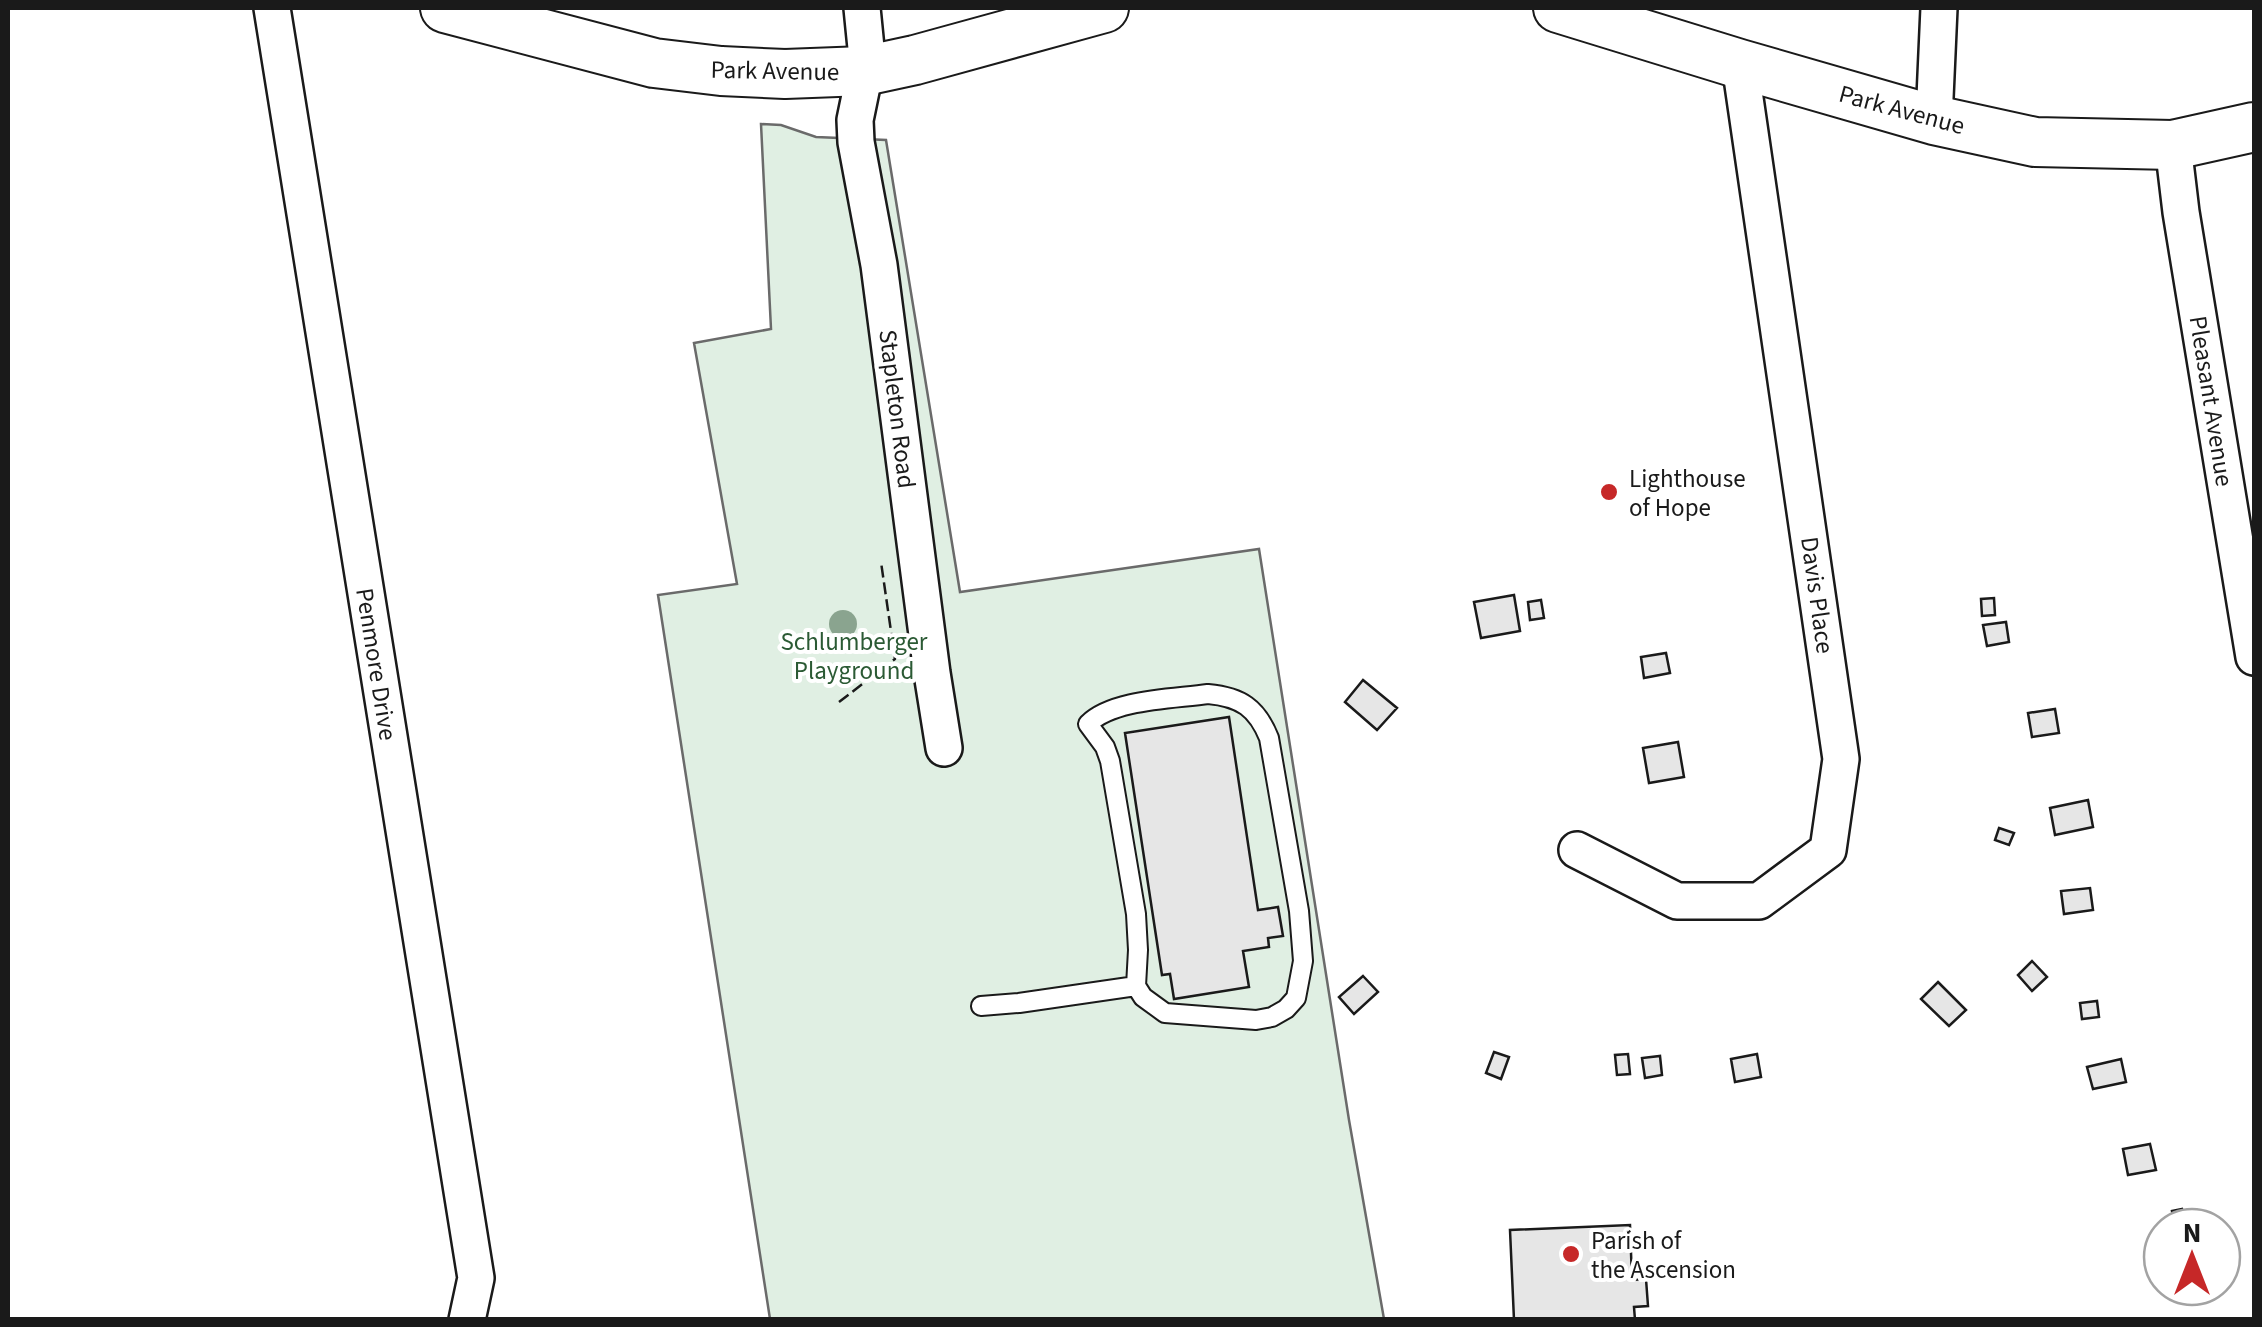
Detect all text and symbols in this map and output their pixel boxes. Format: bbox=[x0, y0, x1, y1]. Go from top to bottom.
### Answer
street label: Park Avenue bbox=[710, 52, 840, 90]
street label: Park Avenue bbox=[1835, 76, 1969, 144]
street label: Pleasant Avenue bbox=[2180, 313, 2242, 489]
street label: Stapleton Road bbox=[869, 328, 925, 491]
place label: Lighthouse of Hope bbox=[1629, 461, 1746, 526]
marker: Lighthouse of Hope bbox=[1598, 481, 1620, 503]
street label: Davis Place bbox=[1791, 534, 1843, 656]
street label: Penmore Drive bbox=[346, 585, 406, 743]
park label: Schlumberger Playground bbox=[780, 624, 928, 689]
north arrow bbox=[2142, 1207, 2242, 1307]
text: N bbox=[2183, 1213, 2201, 1253]
place label: Parish of the Ascension bbox=[1591, 1223, 1736, 1288]
marker: Parish of the Ascension bbox=[1560, 1243, 1582, 1265]

